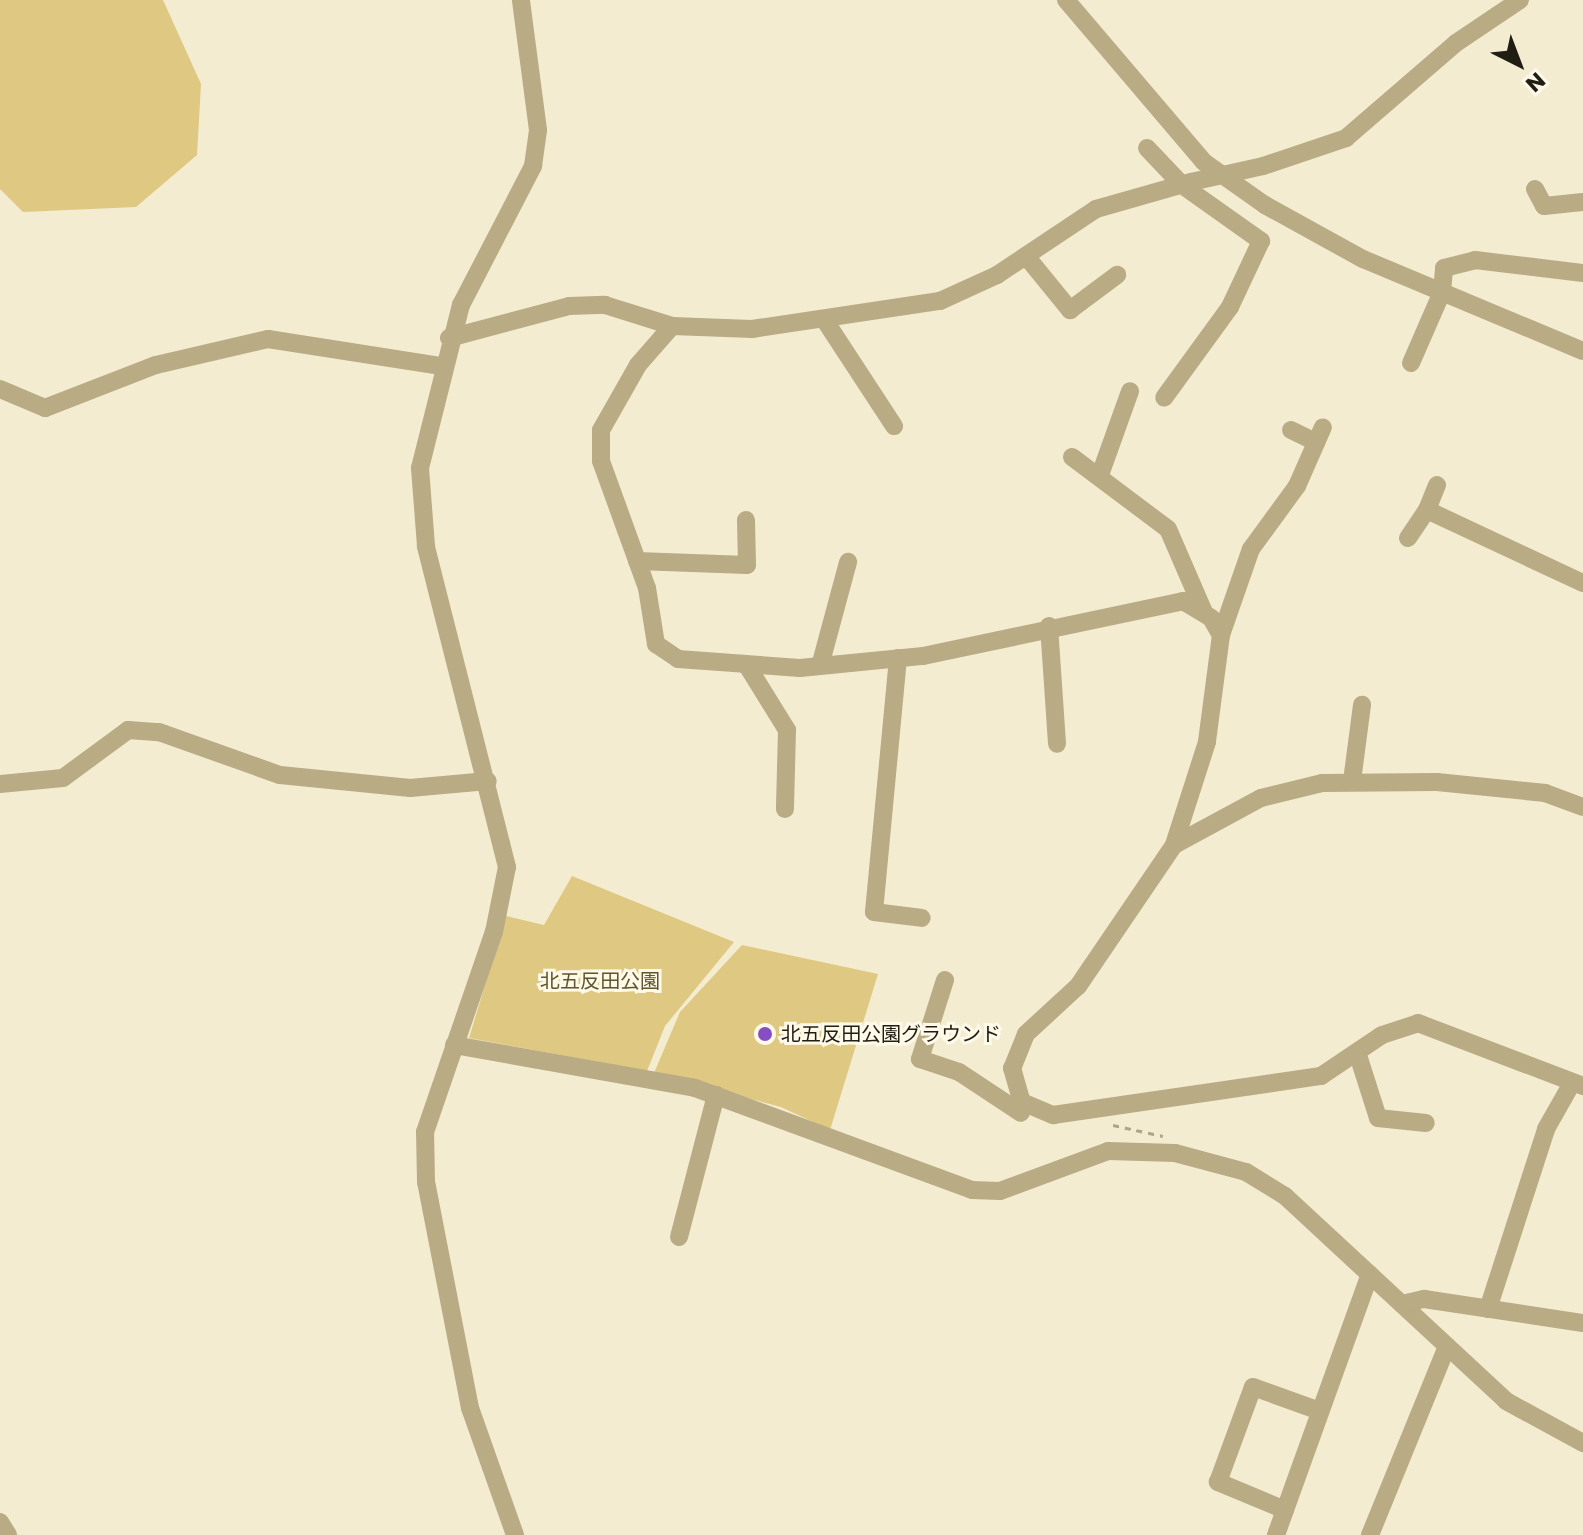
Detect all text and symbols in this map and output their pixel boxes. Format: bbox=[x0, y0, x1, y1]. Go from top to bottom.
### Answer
north arrow bbox=[1479, 24, 1559, 104]
text: N bbox=[1519, 65, 1552, 99]
park label: 北五反田公園 bbox=[540, 969, 660, 993]
place label: 北五反田公園グラウンド bbox=[781, 1022, 1001, 1046]
marker: 北五反田公園グラウンド bbox=[756, 1025, 774, 1043]

